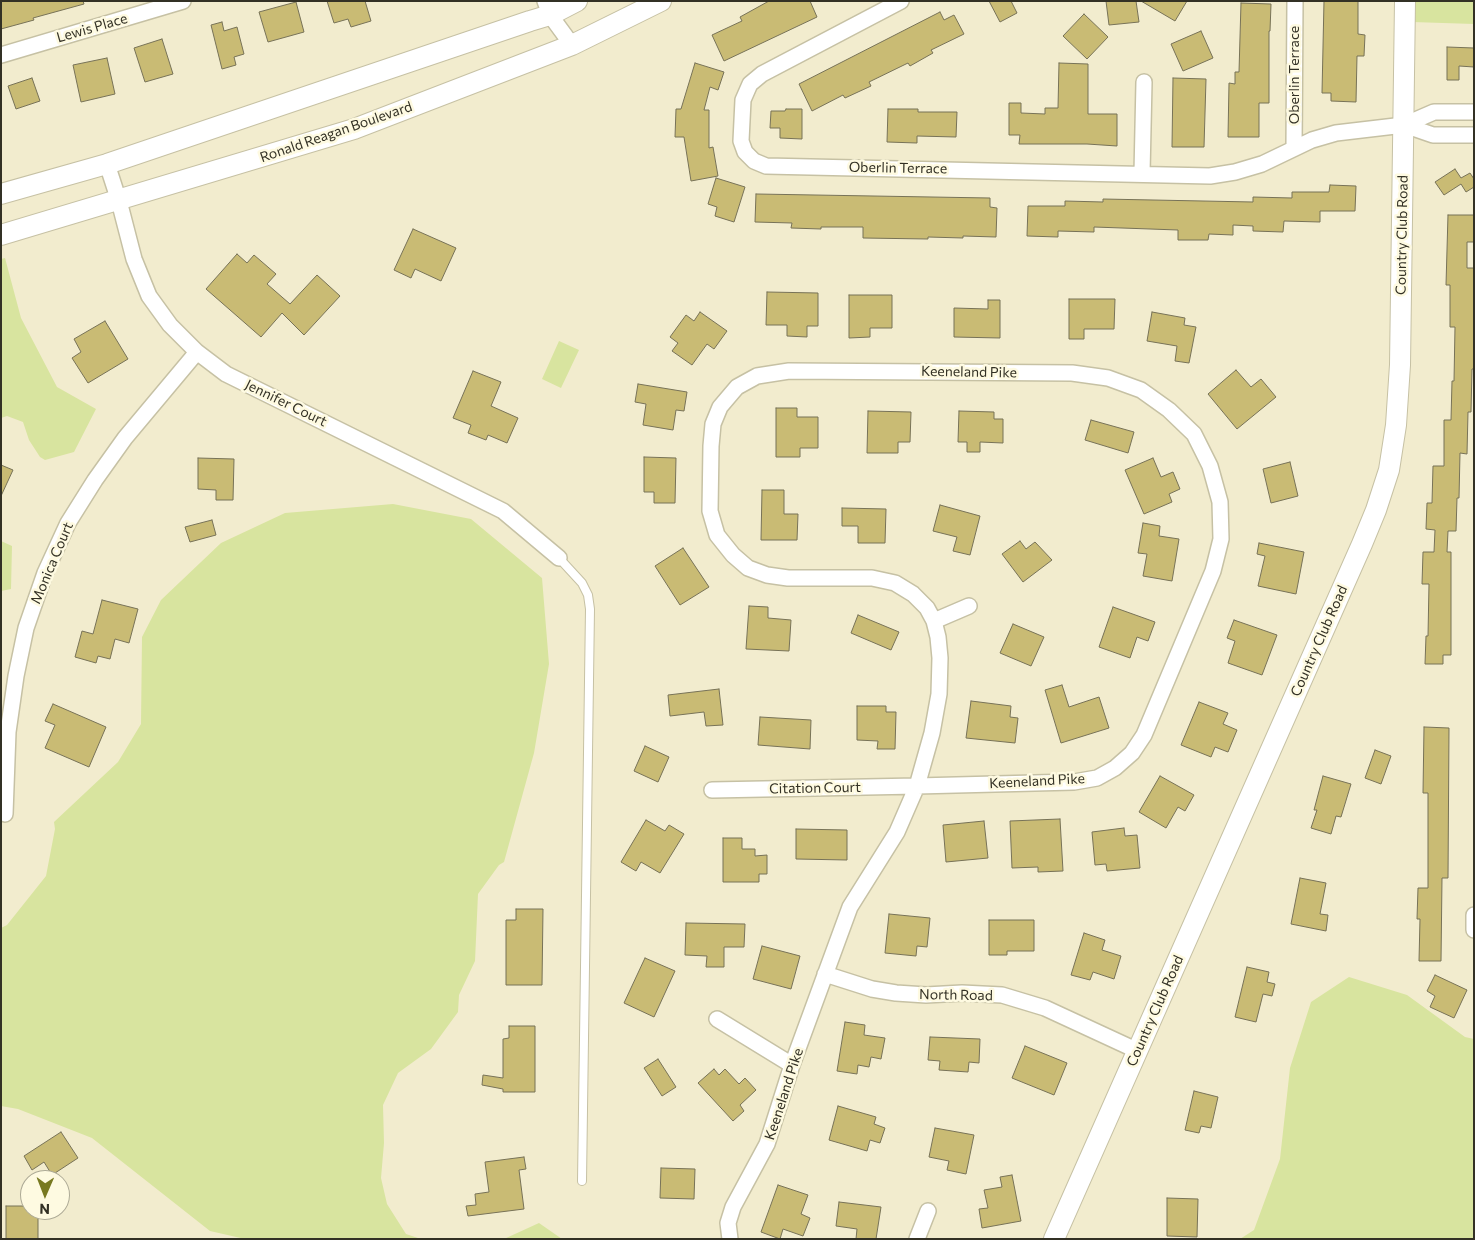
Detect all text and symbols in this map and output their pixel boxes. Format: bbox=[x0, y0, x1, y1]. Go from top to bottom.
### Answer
street label: Lewis Place bbox=[55, 10, 129, 46]
street label: Oberlin Terrace bbox=[1286, 26, 1302, 124]
street label: Ronald Reagan Boulevard bbox=[258, 98, 414, 166]
street label: Oberlin Terrace bbox=[849, 159, 947, 177]
street label: Country Club Road bbox=[1393, 175, 1411, 295]
street label: Keeneland Pike bbox=[921, 363, 1017, 381]
street label: Jennifer Court bbox=[242, 376, 330, 430]
street label: Monica Court bbox=[27, 519, 77, 607]
street label: Country Club Road bbox=[1287, 583, 1351, 699]
street label: Keeneland Pike bbox=[989, 770, 1085, 792]
street label: Citation Court bbox=[769, 779, 861, 797]
street label: Country Club Road bbox=[1123, 953, 1187, 1069]
street label: North Road bbox=[919, 986, 993, 1004]
street label: Keeneland Pike bbox=[761, 1046, 807, 1142]
north arrow bbox=[20, 1170, 70, 1220]
text: N bbox=[39, 1201, 50, 1218]

